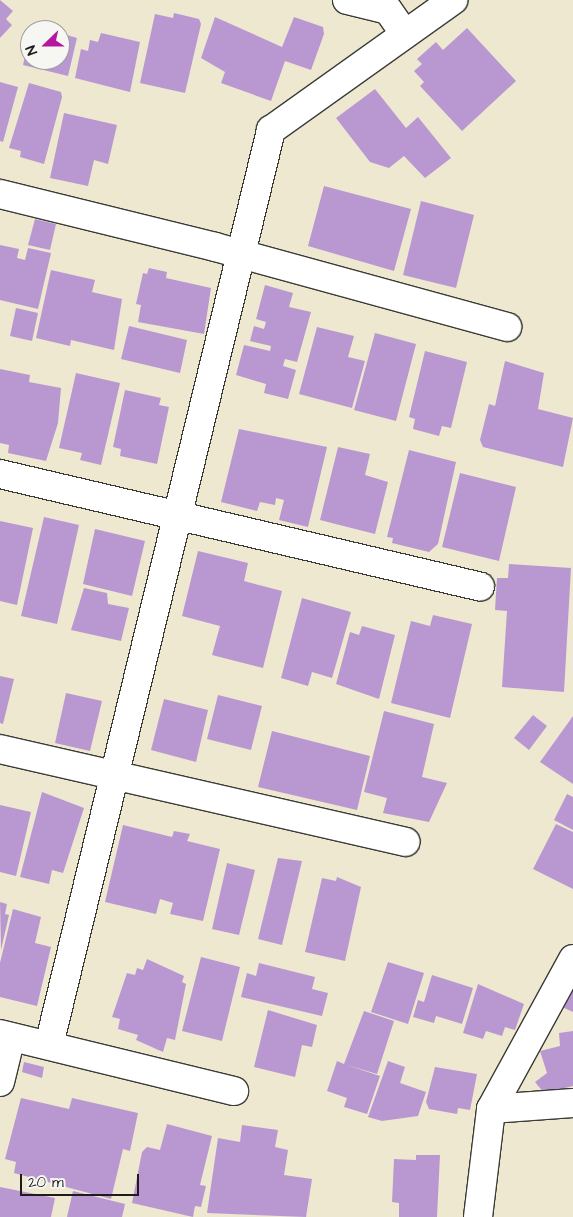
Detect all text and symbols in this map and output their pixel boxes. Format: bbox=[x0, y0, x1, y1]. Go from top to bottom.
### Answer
north arrow bbox=[20, 20, 70, 70]
text: N bbox=[21, 42, 43, 58]
scale bar bbox=[22, 1164, 141, 1196]
text: 20 m bbox=[28, 1172, 64, 1193]

